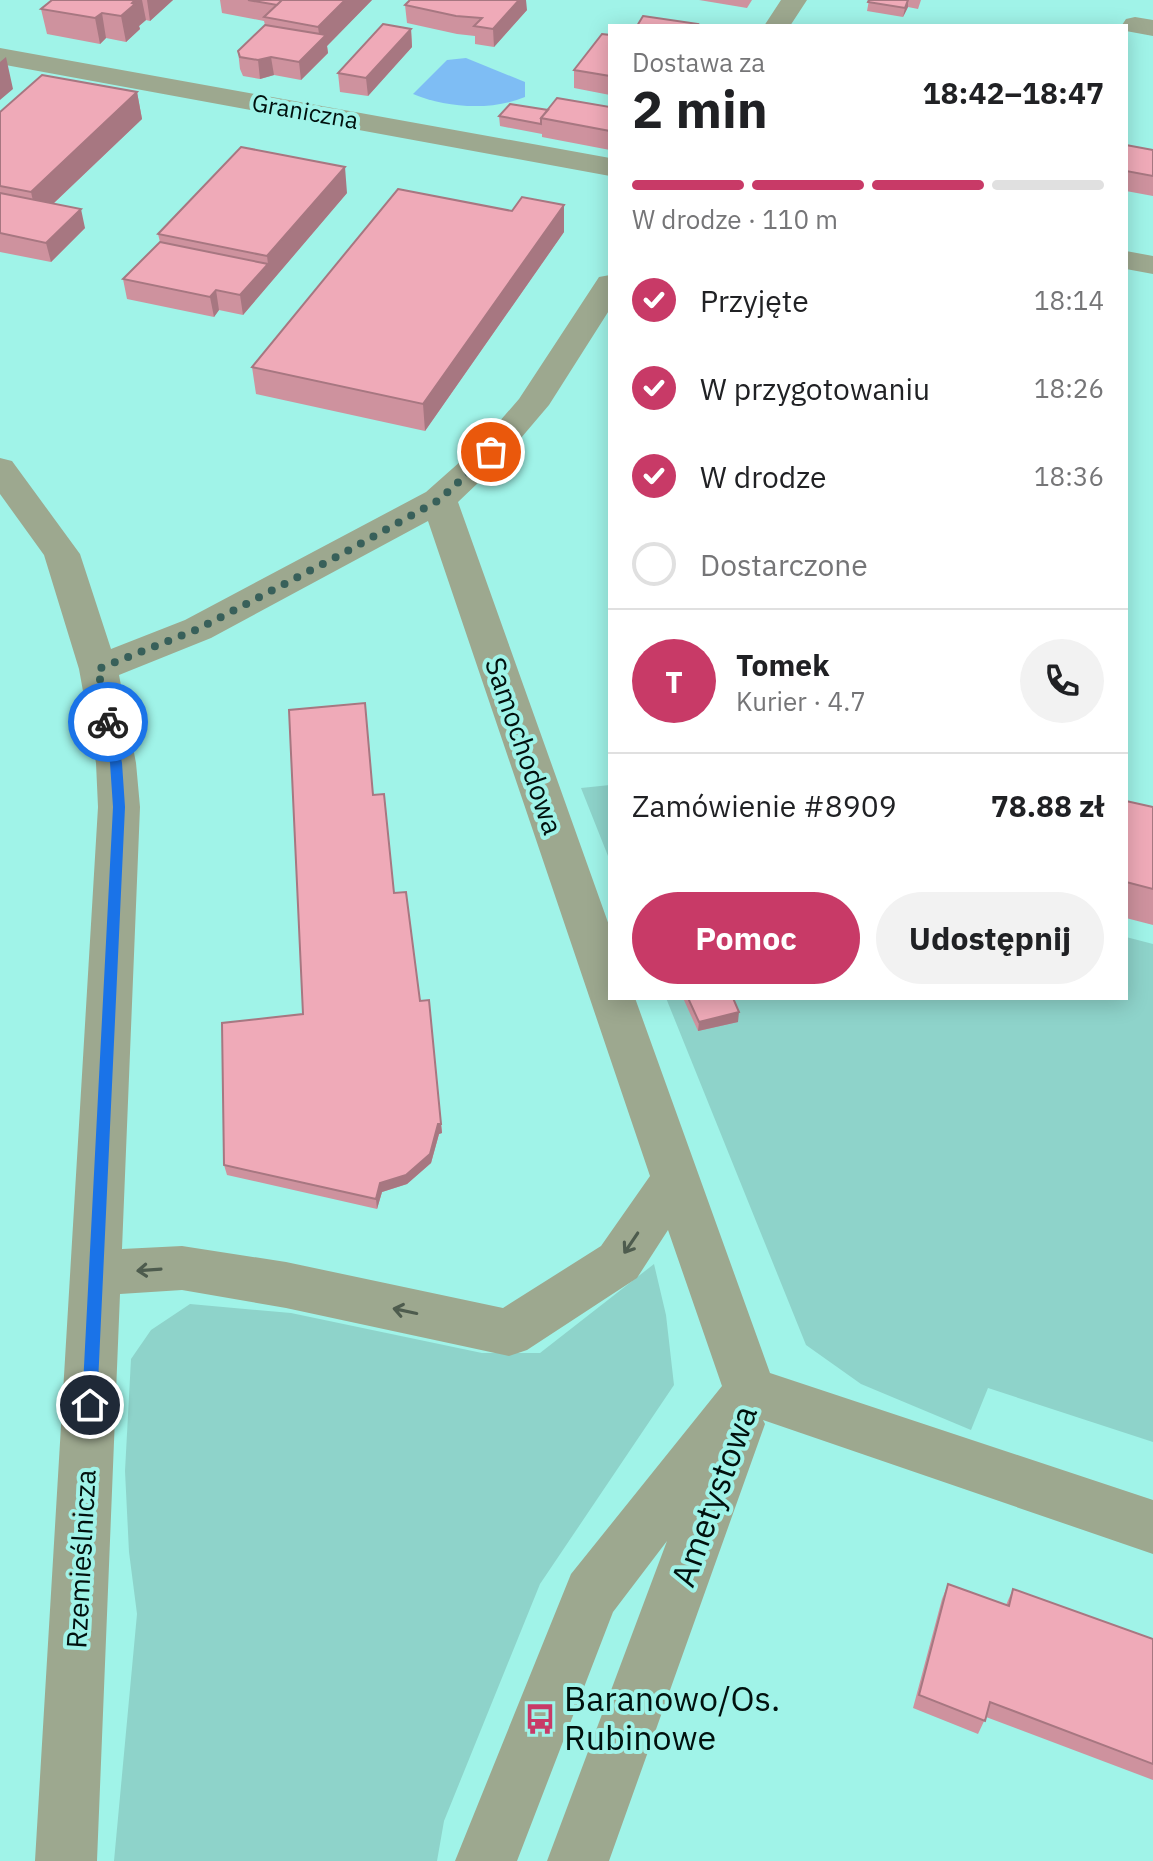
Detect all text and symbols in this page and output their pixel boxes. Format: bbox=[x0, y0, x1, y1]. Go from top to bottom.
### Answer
text: Dostawa za bbox=[632, 45, 765, 79]
text: 18:42–18:47 bbox=[923, 73, 1104, 112]
text: 2 min bbox=[632, 75, 768, 142]
street label: Graniczna bbox=[249, 86, 361, 136]
text: W drodze · 110 m bbox=[632, 202, 838, 236]
icon: check bbox=[632, 278, 676, 322]
text: Przyjęte bbox=[700, 281, 809, 320]
text: 18:14 bbox=[1034, 283, 1104, 317]
icon: check bbox=[632, 366, 676, 410]
text: W przygotowaniu bbox=[700, 369, 930, 408]
text: 18:26 bbox=[1034, 371, 1104, 405]
pin bbox=[457, 418, 525, 486]
icon: bag bbox=[469, 430, 513, 474]
icon: check bbox=[632, 454, 676, 498]
text: W drodze bbox=[700, 457, 826, 496]
text: 18:36 bbox=[1034, 459, 1104, 493]
text: Dostarczone bbox=[700, 545, 868, 584]
button: phone bbox=[1020, 639, 1104, 723]
text: Tomek bbox=[736, 645, 829, 684]
street label: Samochodowa bbox=[477, 652, 572, 839]
text: T bbox=[665, 662, 683, 701]
courier bbox=[68, 682, 148, 762]
text: Kurier · 4.7 bbox=[736, 684, 866, 718]
icon: bike bbox=[86, 700, 130, 744]
text: Zamówienie #8909 bbox=[632, 786, 897, 825]
text: 78.88 zł bbox=[991, 786, 1104, 825]
button: Pomoc bbox=[632, 892, 860, 984]
button: Udostępnij bbox=[876, 892, 1104, 984]
one-way arrow bbox=[623, 1232, 640, 1254]
one-way arrow bbox=[136, 1263, 163, 1278]
one-way arrow bbox=[392, 1303, 418, 1318]
pin bbox=[56, 1371, 124, 1439]
icon: home bbox=[68, 1383, 112, 1427]
street label: Ametystowa bbox=[660, 1399, 766, 1592]
street label: Rzemieślnicza bbox=[57, 1469, 104, 1649]
place label: Baranowo/Os. Rubinowe bbox=[564, 1676, 780, 1759]
bus stop icon: Baranowo/Os. Rubinowe bbox=[523, 1702, 557, 1736]

